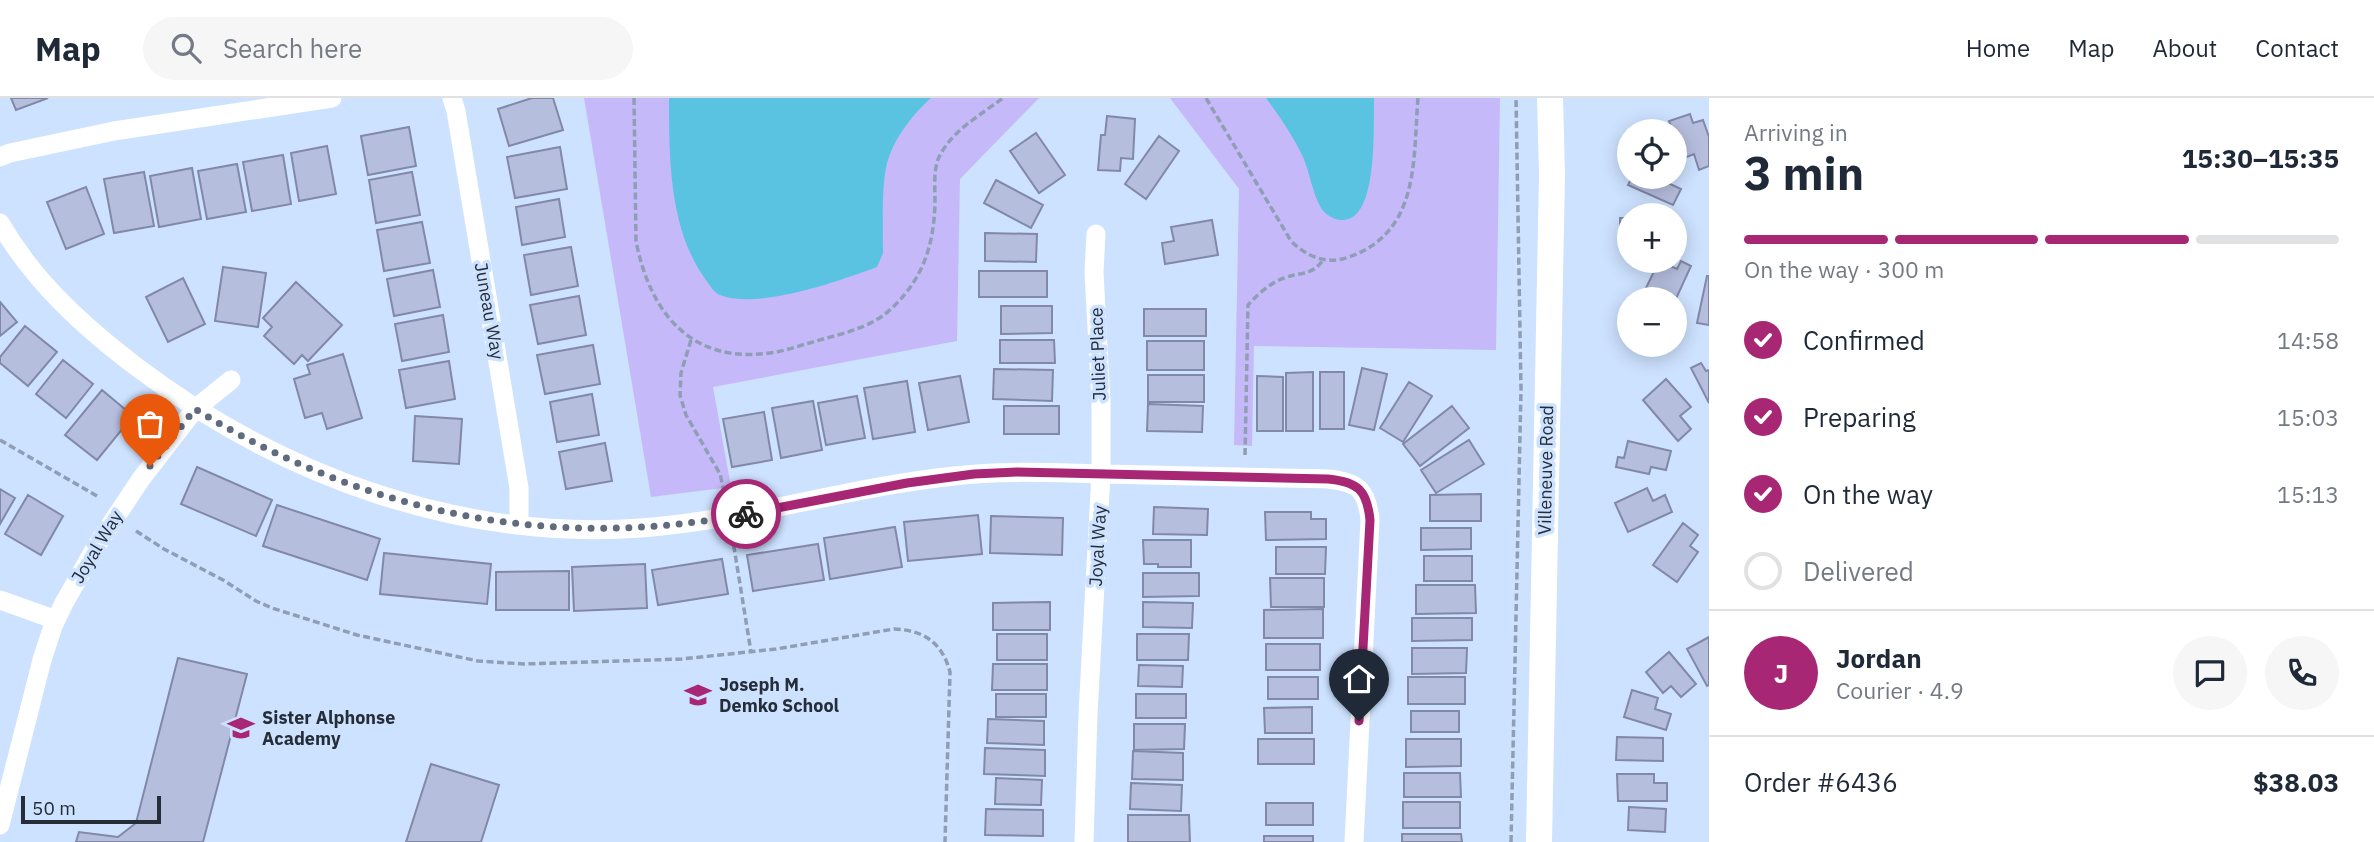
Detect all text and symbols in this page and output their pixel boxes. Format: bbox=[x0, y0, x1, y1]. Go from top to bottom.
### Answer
search box bbox=[143, 17, 633, 80]
text: Map bbox=[35, 27, 101, 70]
icon: search bbox=[167, 29, 205, 67]
text: Search here bbox=[223, 31, 362, 65]
text: Home bbox=[1966, 32, 2030, 64]
text: Map bbox=[2068, 32, 2114, 64]
text: About bbox=[2152, 32, 2217, 64]
text: Contact bbox=[2255, 32, 2339, 64]
text: Arriving in bbox=[1744, 117, 1848, 147]
map controls bbox=[1617, 119, 1687, 357]
button: locate bbox=[1617, 119, 1687, 189]
text: 15:30–15:35 bbox=[2182, 141, 2339, 175]
text: 3 min bbox=[1744, 143, 1864, 203]
button: + bbox=[1617, 203, 1687, 273]
text: On the way · 300 m bbox=[1744, 254, 1944, 284]
street label: Juneau Way bbox=[470, 261, 509, 361]
button: − bbox=[1617, 287, 1687, 357]
street label: Juliet Place bbox=[1084, 307, 1111, 401]
icon: check bbox=[1744, 321, 1782, 359]
text: Confirmed bbox=[1803, 323, 1925, 357]
text: 14:58 bbox=[2277, 325, 2339, 355]
pin bbox=[120, 394, 180, 466]
icon: check bbox=[1744, 398, 1782, 436]
text: Preparing bbox=[1803, 400, 1916, 434]
text: 15:03 bbox=[2277, 402, 2339, 432]
icon: bag bbox=[131, 405, 169, 443]
street label: Villeneuve Road bbox=[1533, 405, 1558, 535]
icon: check bbox=[1744, 475, 1782, 513]
text: On the way bbox=[1803, 477, 1933, 511]
courier bbox=[711, 479, 781, 549]
text: 15:13 bbox=[2277, 479, 2339, 509]
icon: bike bbox=[727, 495, 765, 533]
street label: Joyal Way bbox=[1084, 505, 1111, 587]
street label: Joyal Way bbox=[66, 506, 127, 587]
text: Delivered bbox=[1803, 554, 1914, 588]
button: chat bbox=[2173, 636, 2247, 710]
button: phone bbox=[2265, 636, 2339, 710]
text: Jordan bbox=[1836, 641, 1922, 675]
pin bbox=[1329, 649, 1389, 721]
text: J bbox=[1774, 656, 1788, 690]
icon: home bbox=[1340, 660, 1378, 698]
place label: Joseph M. Demko School bbox=[719, 673, 840, 717]
text: Courier · 4.9 bbox=[1836, 675, 1964, 705]
school or university icon: Joseph M. Demko School bbox=[683, 680, 713, 710]
place label: Sister Alphonse Academy bbox=[262, 706, 395, 750]
school or university icon: Sister Alphonse Academy bbox=[226, 713, 256, 743]
text: Order #6436 bbox=[1744, 765, 1898, 799]
text: $38.03 bbox=[2253, 765, 2339, 799]
scale bar bbox=[21, 793, 161, 825]
text: 50 m bbox=[32, 796, 76, 820]

